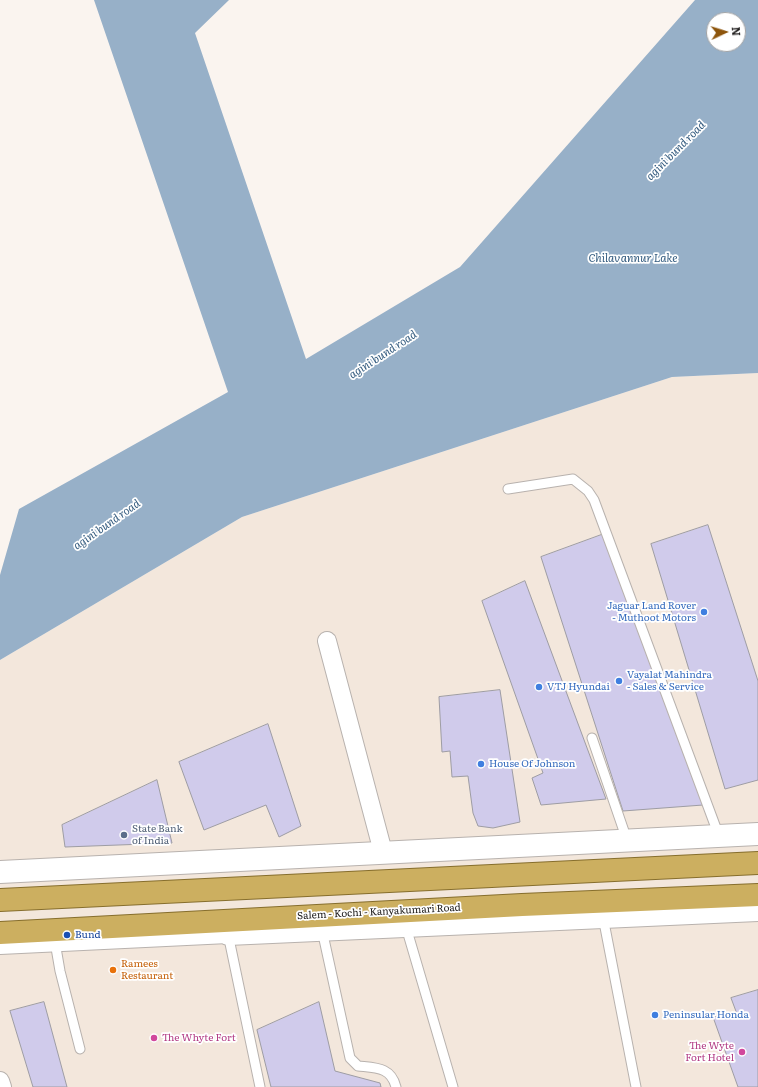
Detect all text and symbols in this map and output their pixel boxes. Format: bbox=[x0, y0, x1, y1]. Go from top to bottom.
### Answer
north arrow bbox=[706, 12, 746, 52]
text: N bbox=[729, 26, 745, 36]
water label: agini bund road bbox=[644, 119, 708, 183]
water label: Chilavannur Lake bbox=[589, 252, 677, 266]
water label: agini bund road bbox=[347, 328, 419, 382]
water label: agini bund road bbox=[71, 497, 143, 553]
place label: Jaguar Land Rover - Muthoot Motors bbox=[607, 600, 696, 624]
marker: Jaguar Land Rover - Muthoot Motors bbox=[699, 607, 709, 617]
place label: Vayalat Mahindra - Sales & Service bbox=[627, 669, 712, 692]
marker: Vayalat Mahindra - Sales & Service bbox=[614, 676, 624, 686]
place label: VTJ Hyundai bbox=[547, 681, 610, 693]
marker: VTJ Hyundai bbox=[534, 682, 544, 692]
place label: House Of Johnson bbox=[489, 758, 575, 770]
marker: House Of Johnson bbox=[476, 759, 486, 769]
place label: State Bank of India bbox=[132, 823, 183, 846]
marker: State Bank of India bbox=[119, 830, 129, 840]
street label: Salem - Kochi - Kanyakumari Road bbox=[297, 902, 461, 922]
place label: Bund bbox=[75, 929, 101, 941]
marker: Bund bbox=[62, 930, 72, 940]
place label: Ramees Restaurant bbox=[121, 958, 173, 982]
marker: Ramees Restaurant bbox=[108, 965, 118, 975]
place label: Peninsular Honda bbox=[663, 1009, 749, 1021]
marker: Peninsular Honda bbox=[650, 1010, 660, 1020]
place label: The Whyte Fort bbox=[162, 1032, 236, 1044]
marker: The Whyte Fort bbox=[149, 1033, 159, 1043]
place label: The Wyte Fort Hotel bbox=[685, 1040, 734, 1064]
marker: The Wyte Fort Hotel bbox=[737, 1047, 747, 1057]

